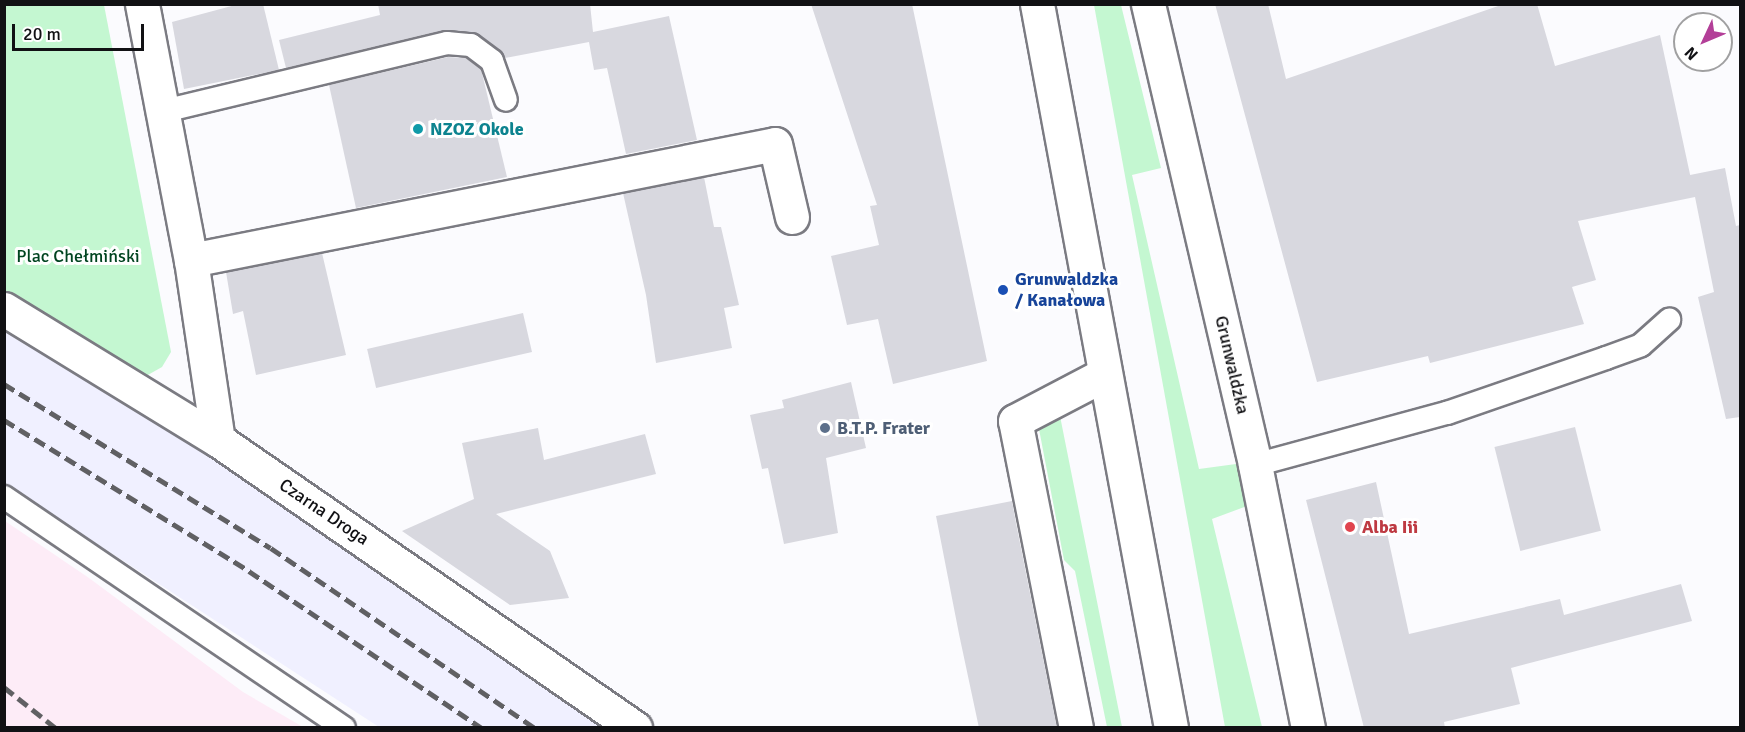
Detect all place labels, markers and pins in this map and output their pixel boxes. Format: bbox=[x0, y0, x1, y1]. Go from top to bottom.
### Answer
place label: NZOZ Okole bbox=[430, 118, 524, 140]
marker: NZOZ Okole bbox=[411, 122, 425, 136]
place label: Grunwaldzka / Kanałowa bbox=[1015, 269, 1118, 312]
marker: Grunwaldzka / Kanałowa bbox=[996, 283, 1010, 297]
place label: B.T.P. Frater bbox=[837, 417, 930, 439]
marker: B.T.P. Frater bbox=[818, 421, 832, 435]
place label: Alba Iii bbox=[1362, 516, 1418, 538]
marker: Alba Iii bbox=[1343, 520, 1357, 534]

